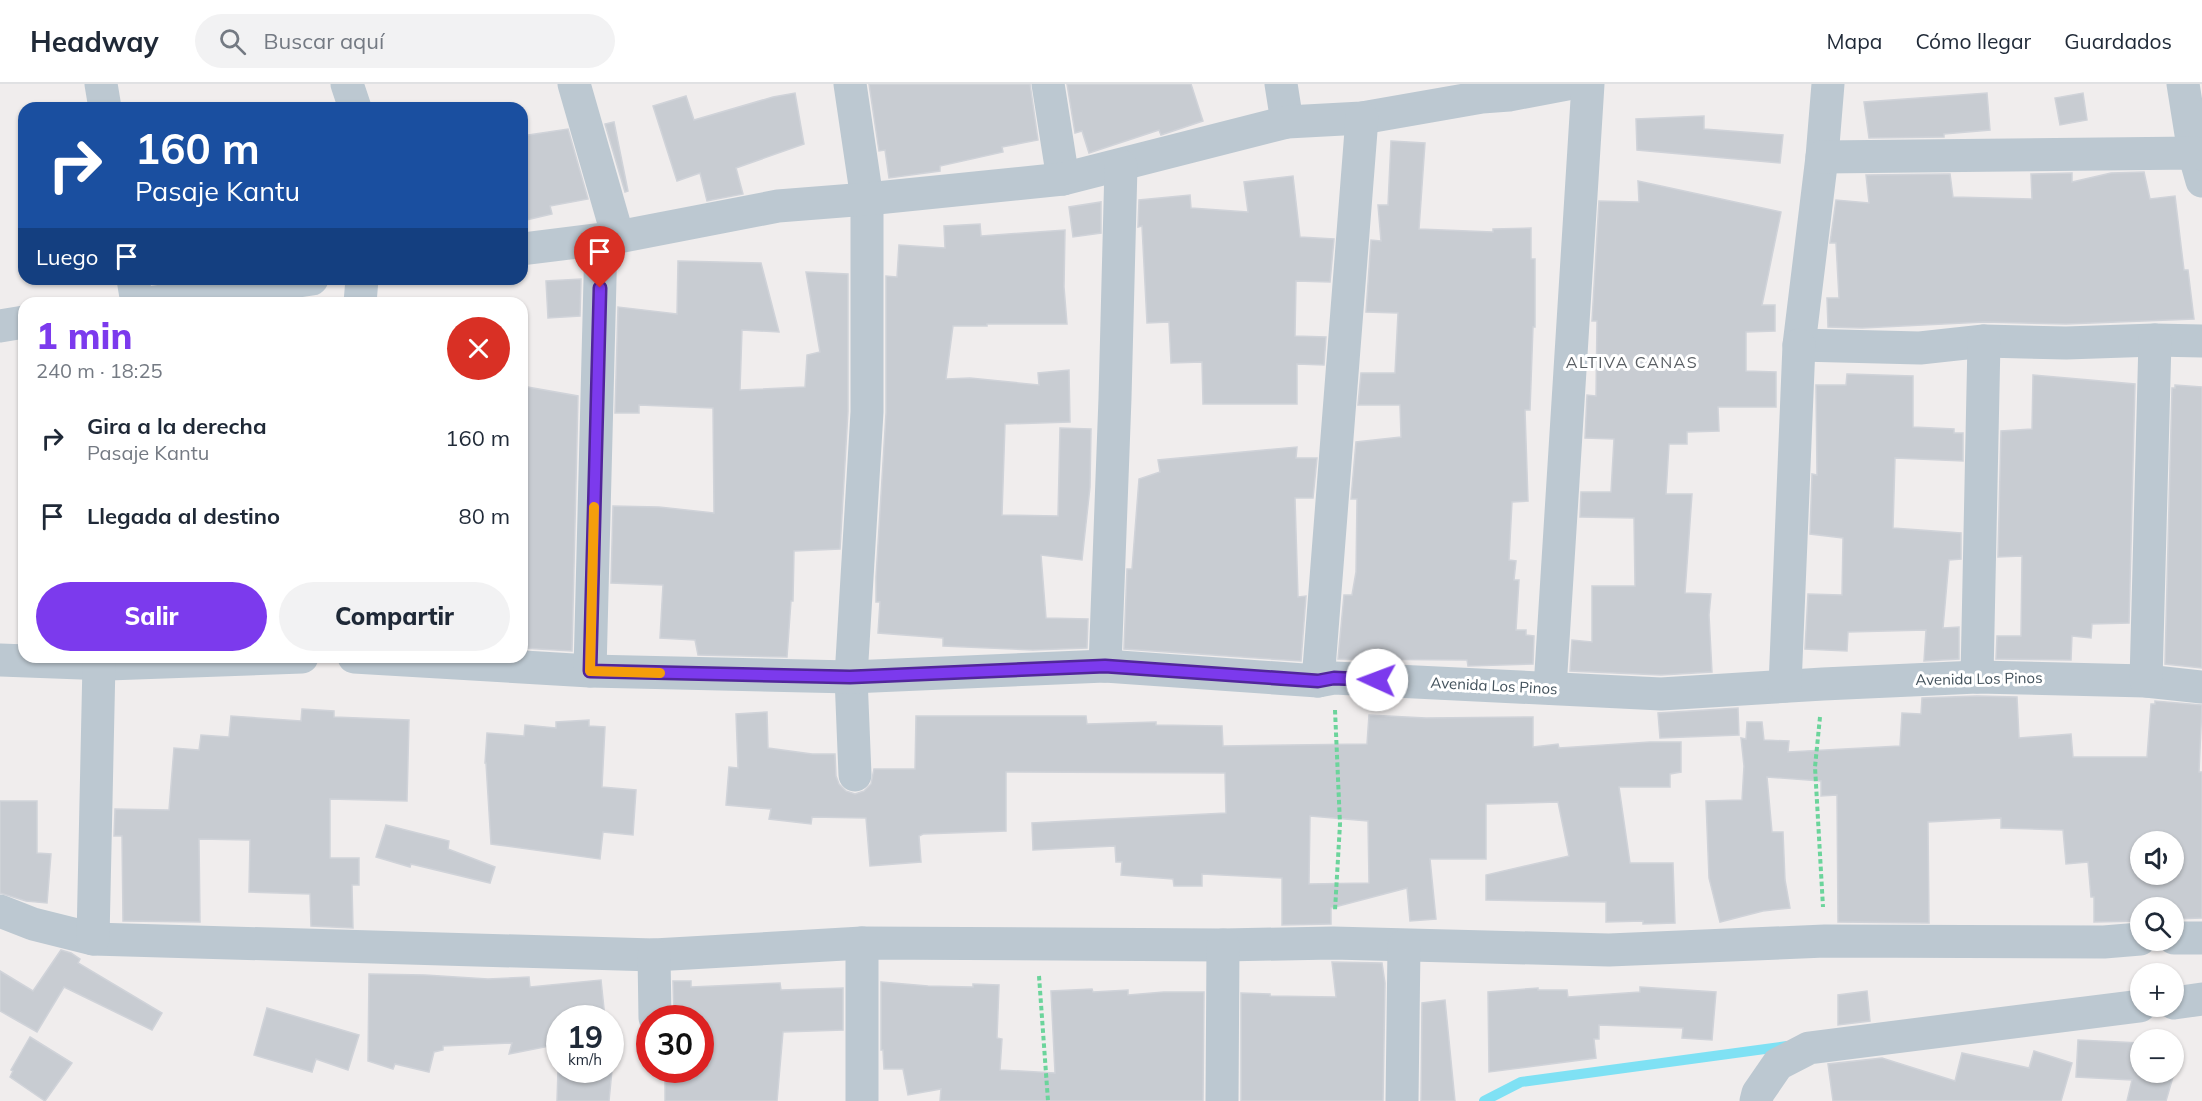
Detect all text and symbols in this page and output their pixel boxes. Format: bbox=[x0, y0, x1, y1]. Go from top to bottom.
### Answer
search box bbox=[195, 14, 615, 68]
text: Headway bbox=[30, 24, 159, 59]
icon: search bbox=[216, 25, 249, 58]
text: Buscar aquí bbox=[264, 27, 384, 55]
text: Mapa bbox=[1827, 28, 1882, 54]
text: Cómo llegar bbox=[1915, 28, 2031, 54]
text: Guardados bbox=[2064, 28, 2172, 54]
text: 160 m bbox=[135, 122, 260, 175]
icon: right bbox=[36, 126, 114, 204]
text: Pasaje Kantu bbox=[135, 174, 300, 208]
pin bbox=[574, 226, 625, 288]
icon: arrive bbox=[583, 235, 616, 268]
icon: arrive bbox=[110, 240, 143, 273]
text: Luego bbox=[36, 243, 98, 271]
text: 1 min bbox=[36, 313, 132, 358]
button: close bbox=[447, 317, 510, 380]
district label: ALTIVA CANAS bbox=[1566, 352, 1698, 372]
text: 240 m · 18:25 bbox=[36, 358, 162, 383]
text: Gira a la derecha bbox=[87, 412, 267, 440]
icon: right bbox=[36, 422, 69, 455]
text: 160 m bbox=[445, 424, 510, 452]
text: Pasaje Kantu bbox=[87, 440, 209, 465]
icon: arrive bbox=[36, 500, 69, 533]
text: Llegada al destino bbox=[87, 502, 280, 530]
text: 80 m bbox=[459, 502, 510, 530]
button: Salir bbox=[36, 582, 267, 651]
button: Compartir bbox=[279, 582, 510, 651]
position arrow bbox=[1345, 648, 1409, 712]
street label: Avenida Los Pinos bbox=[1915, 668, 2043, 689]
street label: Avenida Los Pinos bbox=[1430, 673, 1558, 698]
map controls bbox=[2130, 831, 2184, 1083]
button: sound bbox=[2130, 831, 2184, 885]
button: search bbox=[2130, 897, 2184, 951]
button: + bbox=[2130, 963, 2184, 1017]
speed limit sign: 30 bbox=[636, 1005, 714, 1083]
text: 19 bbox=[567, 1018, 603, 1056]
button: − bbox=[2130, 1029, 2184, 1083]
text: km/h bbox=[568, 1050, 602, 1069]

